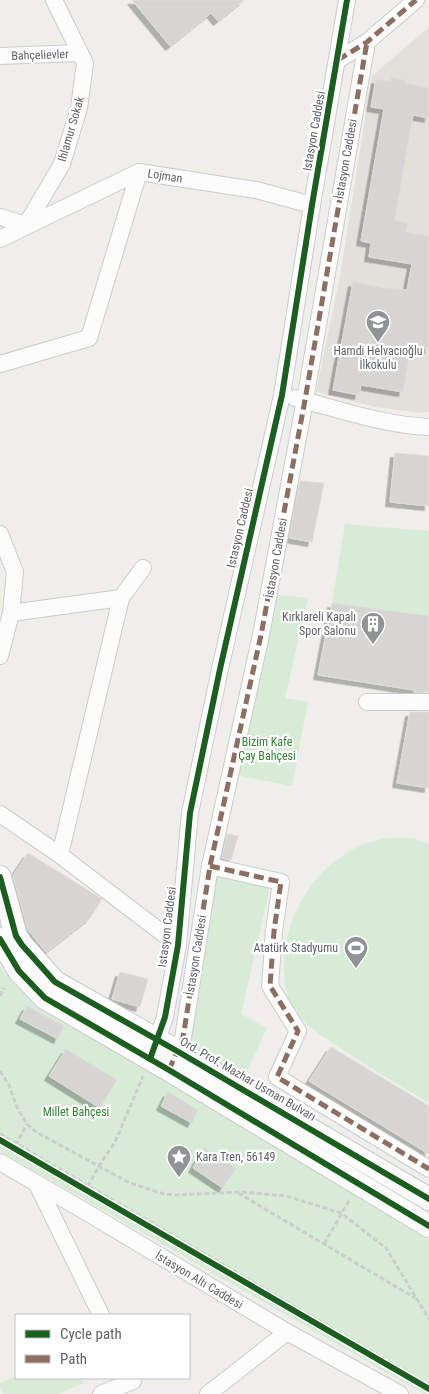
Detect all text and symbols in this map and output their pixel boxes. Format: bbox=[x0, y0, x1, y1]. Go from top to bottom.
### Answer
street label: Bahçelievler bbox=[11, 47, 69, 63]
street label: Istasyon Caddesi bbox=[300, 90, 328, 172]
street label: Ihlamur Sokak bbox=[55, 94, 87, 163]
street label: İstasyon Caddesi bbox=[331, 118, 360, 200]
street label: Lojman bbox=[147, 166, 184, 186]
school or university icon: Hamdi Helvacıoğlu İlkokulu bbox=[365, 309, 391, 343]
place label: Hamdi Helvacıoğlu İlkokulu bbox=[333, 344, 423, 372]
street label: Istasyon Caddesi bbox=[224, 487, 256, 569]
street label: İstasyon Caddesi bbox=[261, 517, 290, 599]
place label: Kırklareli Kapalı Spor Salonu bbox=[282, 610, 356, 638]
building icon: Kırklareli Kapalı Spor Salonu bbox=[360, 611, 386, 645]
park label: Bizim Kafe Çay Bahçesi bbox=[238, 735, 296, 763]
street label: Istasyon Caddesi bbox=[155, 886, 179, 968]
street label: İstasyon Caddesi bbox=[182, 914, 209, 996]
sports icon: Atatürk Stadyumu bbox=[343, 935, 369, 969]
place label: Atatürk Stadyumu bbox=[254, 941, 338, 955]
street label: Ord. Prof. Mazhar Usman Bulvarı bbox=[178, 1034, 318, 1124]
park label: Millet Bahçesi bbox=[43, 1105, 109, 1119]
place icon: Kara Tren, 56149 bbox=[166, 1144, 192, 1178]
place label: Kara Tren, 56149 bbox=[196, 1150, 276, 1164]
street label: İstasyon Altı Caddesi bbox=[153, 1247, 246, 1312]
legend bbox=[15, 1314, 190, 1379]
text: Cycle path bbox=[60, 1325, 122, 1343]
text: Path bbox=[60, 1350, 87, 1368]

